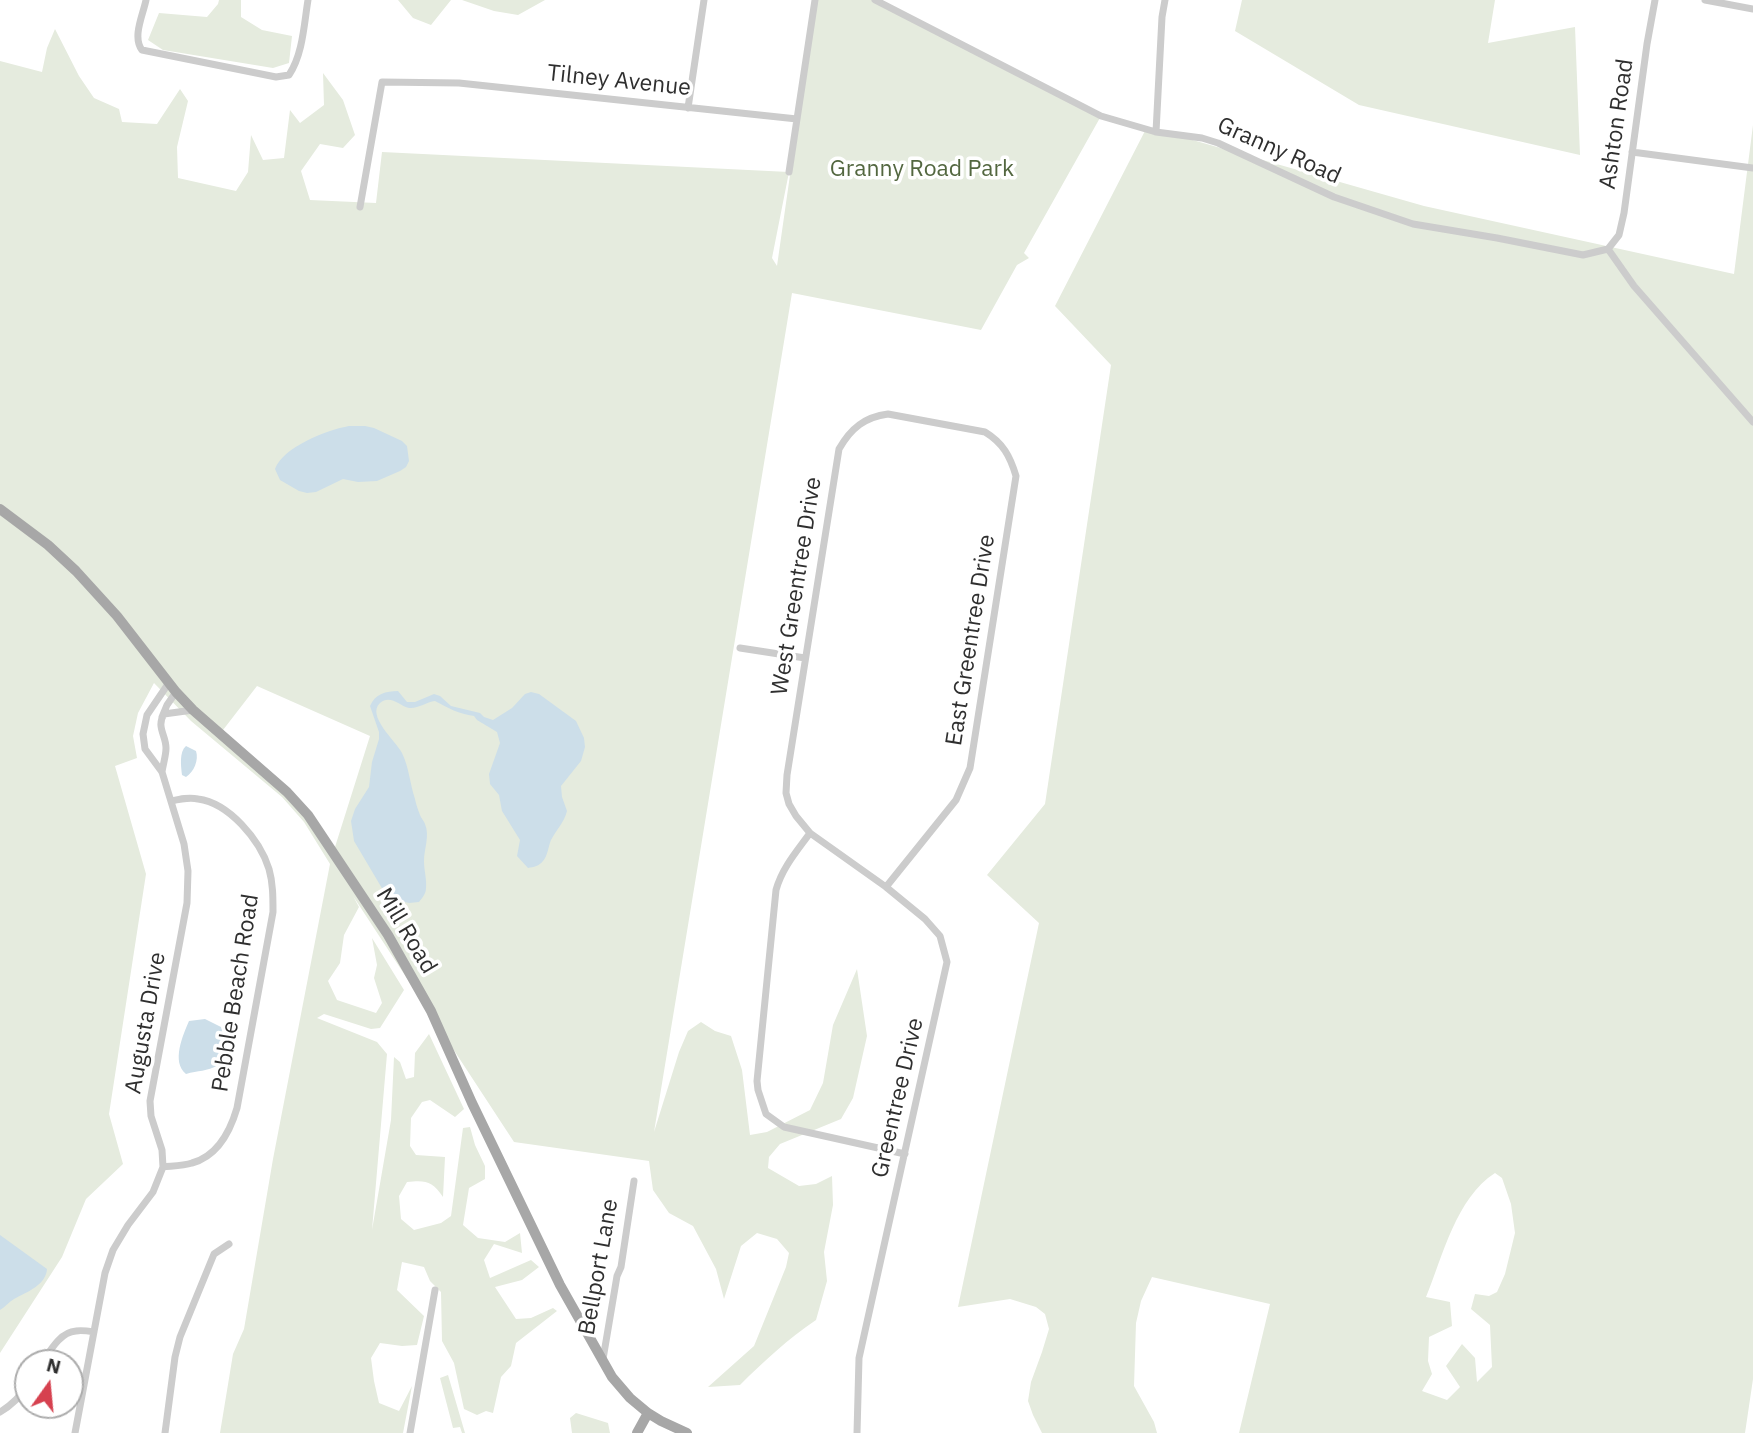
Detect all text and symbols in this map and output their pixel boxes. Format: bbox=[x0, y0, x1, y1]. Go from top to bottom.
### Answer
street label: Ashton Road bbox=[1594, 57, 1640, 191]
street label: Tilney Avenue bbox=[546, 60, 692, 102]
street label: Granny Road bbox=[1213, 111, 1345, 191]
park label: Granny Road Park bbox=[830, 155, 1014, 183]
street label: West Greentree Drive bbox=[766, 475, 828, 697]
street label: East Greentree Drive bbox=[941, 532, 1001, 748]
street label: Mill Road bbox=[370, 883, 442, 979]
street label: Pebble Beach Road bbox=[207, 892, 265, 1094]
street label: Augusta Drive bbox=[120, 950, 172, 1096]
street label: Greentree Drive bbox=[866, 1015, 930, 1181]
street label: Bellport Lane bbox=[573, 1197, 625, 1337]
north arrow bbox=[14, 1349, 84, 1419]
text: N bbox=[44, 1352, 64, 1379]

